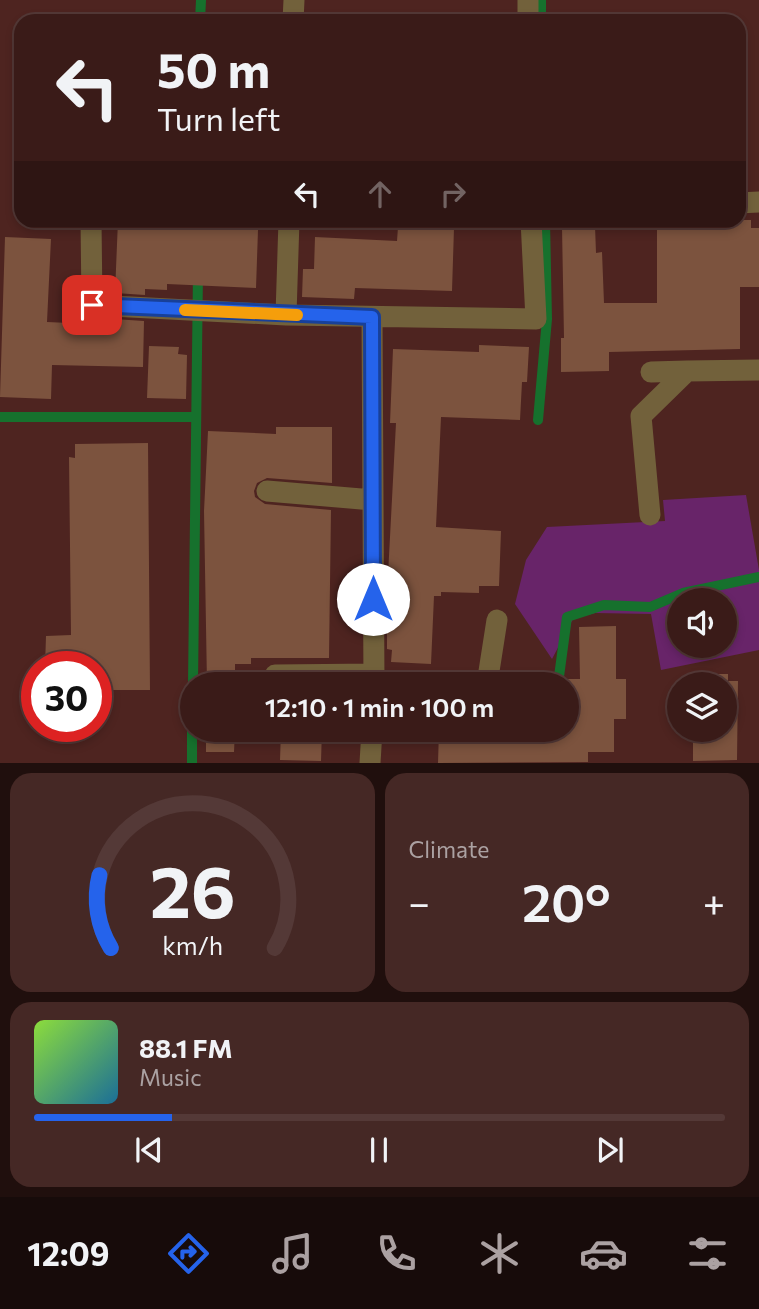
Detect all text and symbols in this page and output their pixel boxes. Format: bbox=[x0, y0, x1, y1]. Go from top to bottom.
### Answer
text: 50 m bbox=[157, 38, 270, 98]
icon: left bbox=[42, 42, 133, 133]
text: Turn left bbox=[157, 98, 281, 138]
icon: left bbox=[288, 175, 326, 213]
icon: ahead bbox=[361, 175, 399, 213]
icon: right bbox=[434, 175, 472, 213]
pin bbox=[62, 275, 122, 335]
icon: arrive bbox=[73, 286, 111, 324]
position arrow bbox=[336, 562, 410, 636]
map controls bbox=[667, 588, 737, 742]
button: sound bbox=[667, 588, 737, 658]
speed limit sign: 30 bbox=[21, 651, 112, 742]
button: layers bbox=[667, 672, 737, 742]
text: 12:10 · 1 min · 100 m bbox=[265, 691, 494, 722]
text: Climate bbox=[409, 835, 490, 863]
text: 26 bbox=[149, 845, 235, 934]
text: 20° bbox=[522, 869, 611, 933]
text: − bbox=[409, 878, 430, 925]
text: + bbox=[703, 878, 725, 925]
text: km/h bbox=[162, 930, 223, 960]
text: 88.1 FM bbox=[139, 1032, 233, 1063]
text: Music bbox=[139, 1063, 202, 1091]
icon: previous bbox=[130, 1131, 168, 1169]
icon: pause bbox=[360, 1131, 398, 1169]
icon: next bbox=[591, 1131, 629, 1169]
icon: directions bbox=[164, 1229, 213, 1278]
icon: music bbox=[268, 1229, 317, 1278]
icon: phone bbox=[372, 1229, 421, 1278]
icon: climate bbox=[475, 1229, 524, 1278]
icon: car bbox=[579, 1229, 628, 1278]
icon: filters bbox=[683, 1229, 732, 1278]
text: 12:09 bbox=[27, 1233, 110, 1273]

